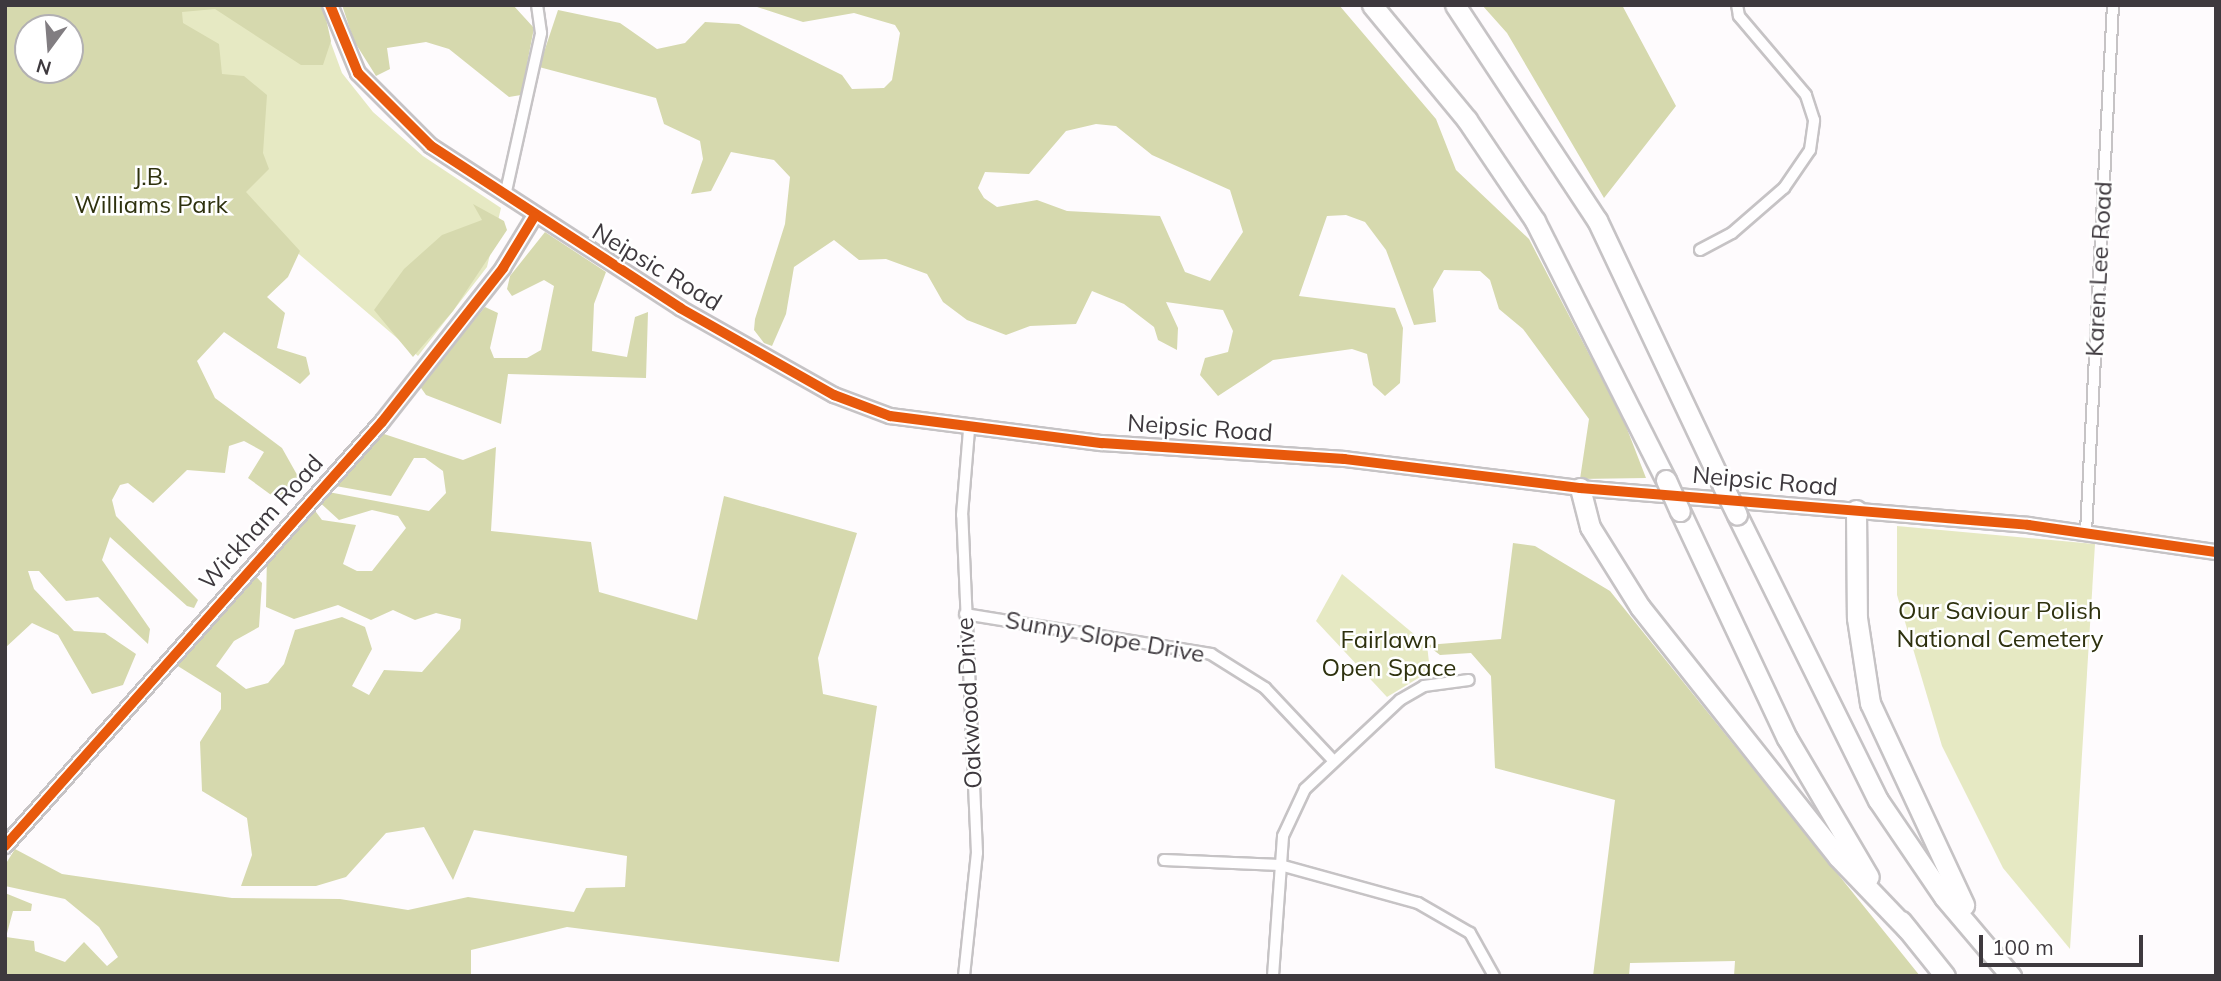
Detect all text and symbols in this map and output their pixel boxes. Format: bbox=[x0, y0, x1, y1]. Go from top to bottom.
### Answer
north arrow bbox=[14, 14, 84, 84]
text: N bbox=[34, 54, 54, 81]
park label: J.B. Williams Park bbox=[74, 163, 228, 219]
street label: Karen Lee Road bbox=[2080, 181, 2118, 357]
street label: Neipsic Road bbox=[587, 217, 727, 317]
street label: Neipsic Road bbox=[1126, 409, 1274, 447]
street label: Wickham Road bbox=[193, 449, 329, 595]
street label: Neipsic Road bbox=[1691, 460, 1839, 502]
park label: Our Saviour Polish National Cemetery bbox=[1897, 597, 2103, 653]
street label: Sunny Slope Drive bbox=[1003, 605, 1207, 669]
street label: Oakwood Drive bbox=[950, 617, 988, 789]
park label: Fairlawn Open Space bbox=[1322, 626, 1456, 682]
scale bar bbox=[1983, 922, 2148, 966]
text: 100 m bbox=[1992, 934, 2054, 960]

